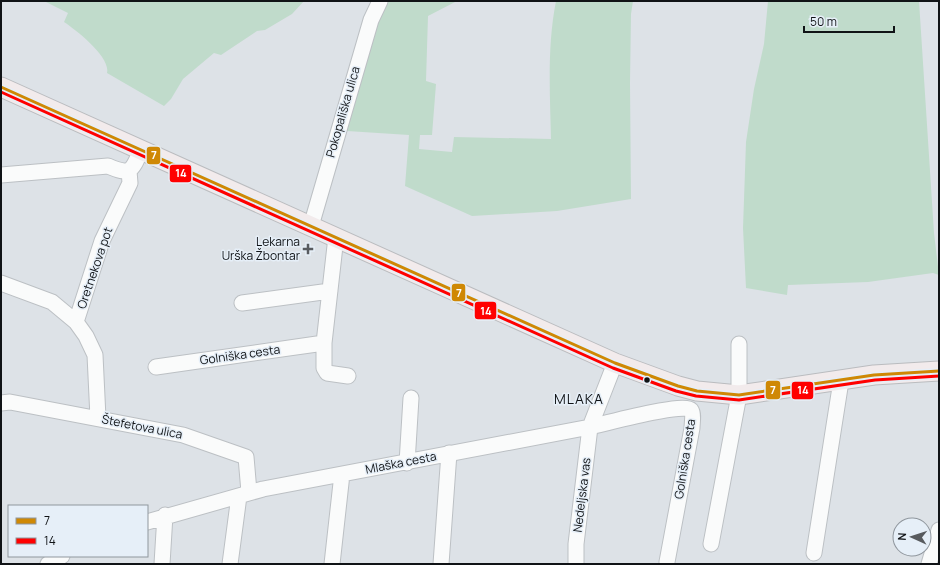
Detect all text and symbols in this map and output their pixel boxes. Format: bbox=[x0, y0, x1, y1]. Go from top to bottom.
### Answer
scale bar bbox=[804, 8, 894, 34]
text: 50 m bbox=[810, 13, 837, 30]
street label: Pokopališka ulica bbox=[321, 64, 364, 159]
line badge: 7 bbox=[146, 146, 161, 165]
text: 7 bbox=[151, 147, 157, 162]
line badge: 14 bbox=[169, 164, 192, 183]
text: 14 bbox=[175, 165, 187, 180]
street label: Oretnekova pot bbox=[73, 225, 117, 311]
place label: Lekarna Urška Žbontar bbox=[222, 233, 301, 264]
marker: Lekarna Urška Žbontar bbox=[303, 244, 313, 254]
line badge: 7 bbox=[451, 283, 466, 302]
text: 7 bbox=[456, 285, 462, 300]
line badge: 14 bbox=[474, 301, 497, 320]
text: 14 bbox=[480, 303, 492, 318]
street label: Golniška cesta bbox=[199, 340, 281, 369]
unlabelled marker bbox=[642, 375, 652, 385]
line badge: 7 bbox=[765, 380, 781, 400]
line badge: 14 bbox=[791, 381, 814, 400]
text: 7 bbox=[770, 382, 776, 397]
text: 14 bbox=[797, 382, 809, 397]
district label: MLAKA bbox=[554, 389, 604, 408]
street label: Štefetova ulica bbox=[100, 410, 184, 443]
street label: Golniška cesta bbox=[670, 418, 699, 500]
street label: Mlaška cesta bbox=[364, 447, 438, 478]
street label: Nedeljska vas bbox=[568, 457, 595, 533]
legend bbox=[8, 505, 148, 557]
text: 7 bbox=[44, 512, 50, 529]
north arrow bbox=[892, 517, 932, 557]
text: 14 bbox=[44, 532, 56, 549]
text: N bbox=[894, 532, 909, 541]

